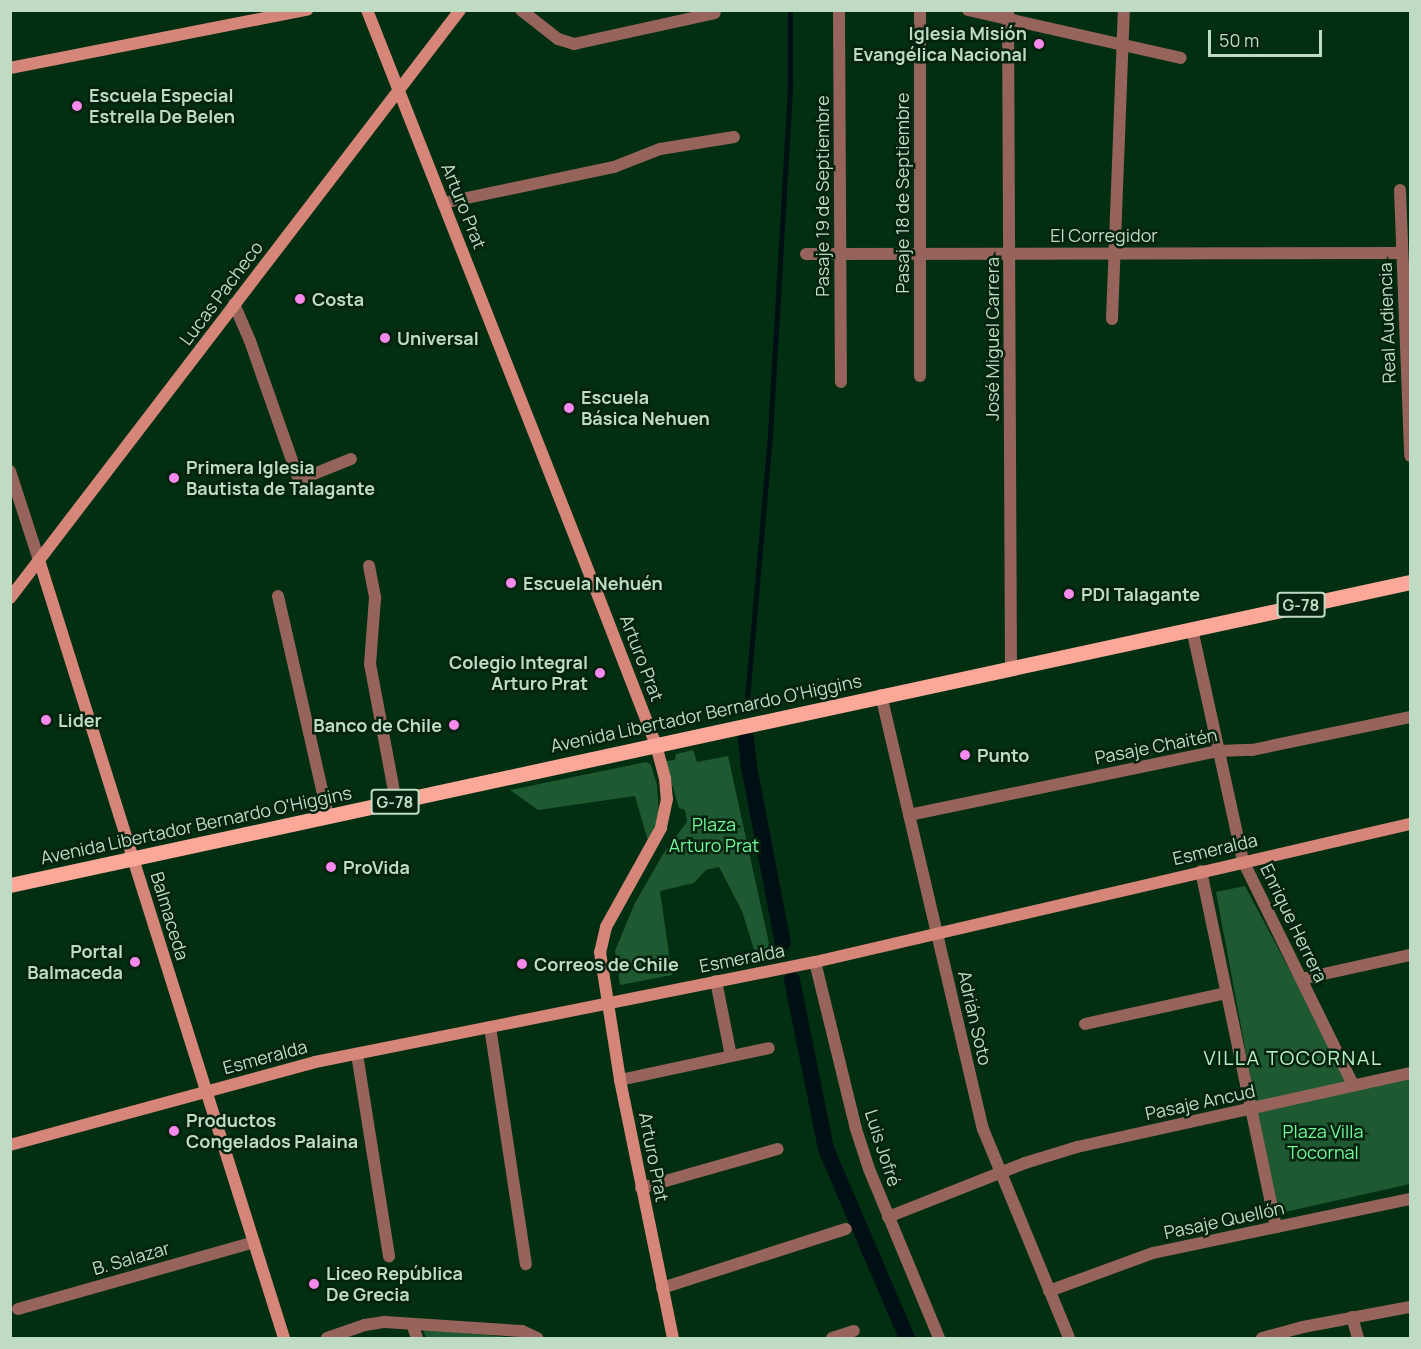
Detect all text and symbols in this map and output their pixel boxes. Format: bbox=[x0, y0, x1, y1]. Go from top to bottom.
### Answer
scale bar bbox=[1211, 18, 1325, 56]
place label: Iglesia Misión Evangélica Nacional bbox=[853, 23, 1027, 66]
text: 50 m bbox=[1219, 28, 1259, 52]
marker: Iglesia Misión Evangélica Nacional bbox=[1032, 37, 1046, 51]
place label: Escuela Especial Estrella De Belen bbox=[89, 85, 235, 128]
street label: Pasaje 18 de Septiembre bbox=[891, 93, 913, 293]
street label: Pasaje 19 de Septiembre bbox=[811, 95, 833, 297]
marker: Escuela Especial Estrella De Belen bbox=[70, 99, 84, 113]
street label: Arturo Prat bbox=[437, 160, 491, 252]
street label: El Corregidor bbox=[1050, 224, 1158, 246]
street label: Lucas Pacheco bbox=[175, 237, 267, 349]
street label: José Miguel Carrera bbox=[981, 257, 1003, 421]
street label: Real Audiencia bbox=[1374, 262, 1400, 384]
place label: Costa bbox=[312, 288, 364, 310]
marker: Costa bbox=[293, 292, 307, 306]
place label: Universal bbox=[397, 327, 479, 349]
marker: Universal bbox=[378, 331, 392, 345]
place label: Escuela Básica Nehuen bbox=[581, 387, 710, 430]
marker: Escuela Básica Nehuen bbox=[562, 401, 576, 415]
place label: Primera Iglesia Bautista de Talagante bbox=[186, 457, 375, 500]
marker: Primera Iglesia Bautista de Talagante bbox=[167, 471, 181, 485]
place label: Escuela Nehuén bbox=[523, 572, 663, 594]
marker: Escuela Nehuén bbox=[504, 576, 518, 590]
place label: PDI Talagante bbox=[1081, 583, 1200, 605]
marker: PDI Talagante bbox=[1062, 587, 1076, 601]
road number: G-78 bbox=[1276, 592, 1326, 618]
street label: Arturo Prat bbox=[616, 612, 668, 704]
place label: Colegio Integral Arturo Prat bbox=[449, 652, 588, 694]
marker: Colegio Integral Arturo Prat bbox=[593, 666, 607, 680]
street label: Avenida Libertador Bernardo O'Higgins bbox=[548, 669, 864, 757]
place label: Lider bbox=[58, 709, 102, 731]
marker: Lider bbox=[39, 713, 53, 727]
place label: Banco de Chile bbox=[313, 714, 442, 736]
marker: Banco de Chile bbox=[447, 718, 461, 732]
street label: Pasaje Chaitén bbox=[1093, 724, 1219, 768]
place label: Punto bbox=[977, 744, 1029, 766]
marker: Punto bbox=[958, 748, 972, 762]
street label: Avenida Libertador Bernardo O'Higgins bbox=[38, 781, 354, 869]
road number: G-78 bbox=[370, 789, 420, 815]
park label: Plaza Arturo Prat bbox=[669, 814, 759, 856]
street label: Esmeralda bbox=[1170, 829, 1260, 869]
place label: ProVida bbox=[343, 856, 410, 878]
marker: ProVida bbox=[324, 860, 338, 874]
street label: Enrique Herrera bbox=[1256, 860, 1332, 986]
street label: Balmaceda bbox=[146, 869, 194, 963]
street label: Esmeralda bbox=[698, 939, 786, 977]
place label: Portal Balmaceda bbox=[27, 941, 123, 984]
place label: Correos de Chile bbox=[534, 953, 679, 975]
marker: Portal Balmaceda bbox=[128, 955, 142, 969]
marker: Correos de Chile bbox=[515, 957, 529, 971]
street label: Adrián Soto bbox=[954, 969, 996, 1067]
street label: Esmeralda bbox=[220, 1035, 310, 1079]
district label: VILLA TOCORNAL bbox=[1203, 1045, 1383, 1069]
street label: Pasaje Ancud bbox=[1143, 1080, 1257, 1124]
street label: Luis Jofré bbox=[860, 1107, 906, 1189]
place label: Productos Congelados Palaina bbox=[186, 1110, 358, 1152]
street label: Arturo Prat bbox=[635, 1110, 673, 1204]
park label: Plaza Villa Tocornal bbox=[1283, 1121, 1363, 1164]
marker: Productos Congelados Palaina bbox=[167, 1124, 181, 1138]
street label: Pasaje Quellón bbox=[1162, 1197, 1286, 1243]
street label: B. Salazar bbox=[90, 1237, 172, 1279]
place label: Liceo República De Grecia bbox=[326, 1263, 463, 1306]
marker: Liceo República De Grecia bbox=[307, 1277, 321, 1291]

